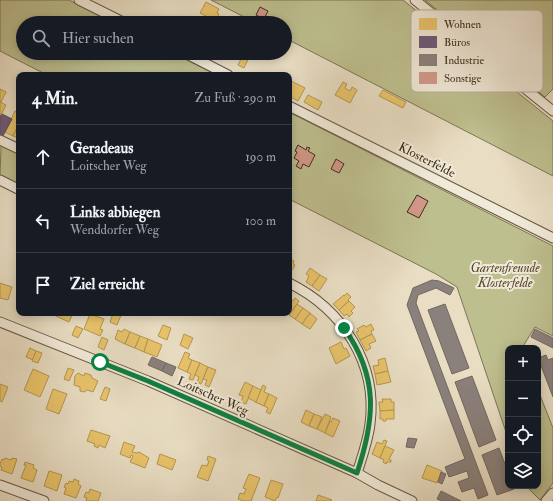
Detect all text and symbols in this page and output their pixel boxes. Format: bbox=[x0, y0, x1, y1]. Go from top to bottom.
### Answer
legend bbox=[411, 10, 543, 92]
search box bbox=[16, 16, 292, 60]
text: Wohnen bbox=[443, 18, 481, 31]
icon: search bbox=[30, 27, 52, 49]
text: Hier suchen bbox=[62, 29, 134, 48]
text: Büros bbox=[444, 36, 470, 49]
text: Industrie bbox=[444, 54, 485, 67]
text: Sonstige bbox=[444, 72, 482, 85]
text: 4 Min. bbox=[32, 88, 78, 109]
text: Zu Fuß · 290 m bbox=[194, 90, 276, 106]
text: Geradeaus bbox=[70, 139, 133, 158]
street label: Klosterfelde bbox=[396, 139, 459, 182]
icon: ahead bbox=[32, 146, 54, 168]
text: 190 m bbox=[245, 149, 276, 165]
text: Loitscher Weg bbox=[70, 158, 147, 174]
text: Links abbiegen bbox=[70, 203, 160, 222]
icon: left bbox=[32, 210, 54, 232]
text: 100 m bbox=[245, 213, 276, 229]
text: Wenddorfer Weg bbox=[70, 222, 159, 238]
park label: Gartenfreunde Klosterfelde bbox=[471, 260, 540, 291]
icon: arrive bbox=[32, 274, 54, 296]
text: Ziel erreicht bbox=[70, 275, 145, 294]
route end bbox=[335, 319, 353, 337]
map controls bbox=[505, 345, 541, 489]
button: + bbox=[505, 345, 541, 381]
route start bbox=[91, 353, 109, 371]
street label: Loitscher Weg bbox=[175, 373, 252, 419]
button: − bbox=[505, 381, 541, 417]
button: locate bbox=[505, 417, 541, 453]
button: layers bbox=[505, 453, 541, 489]

